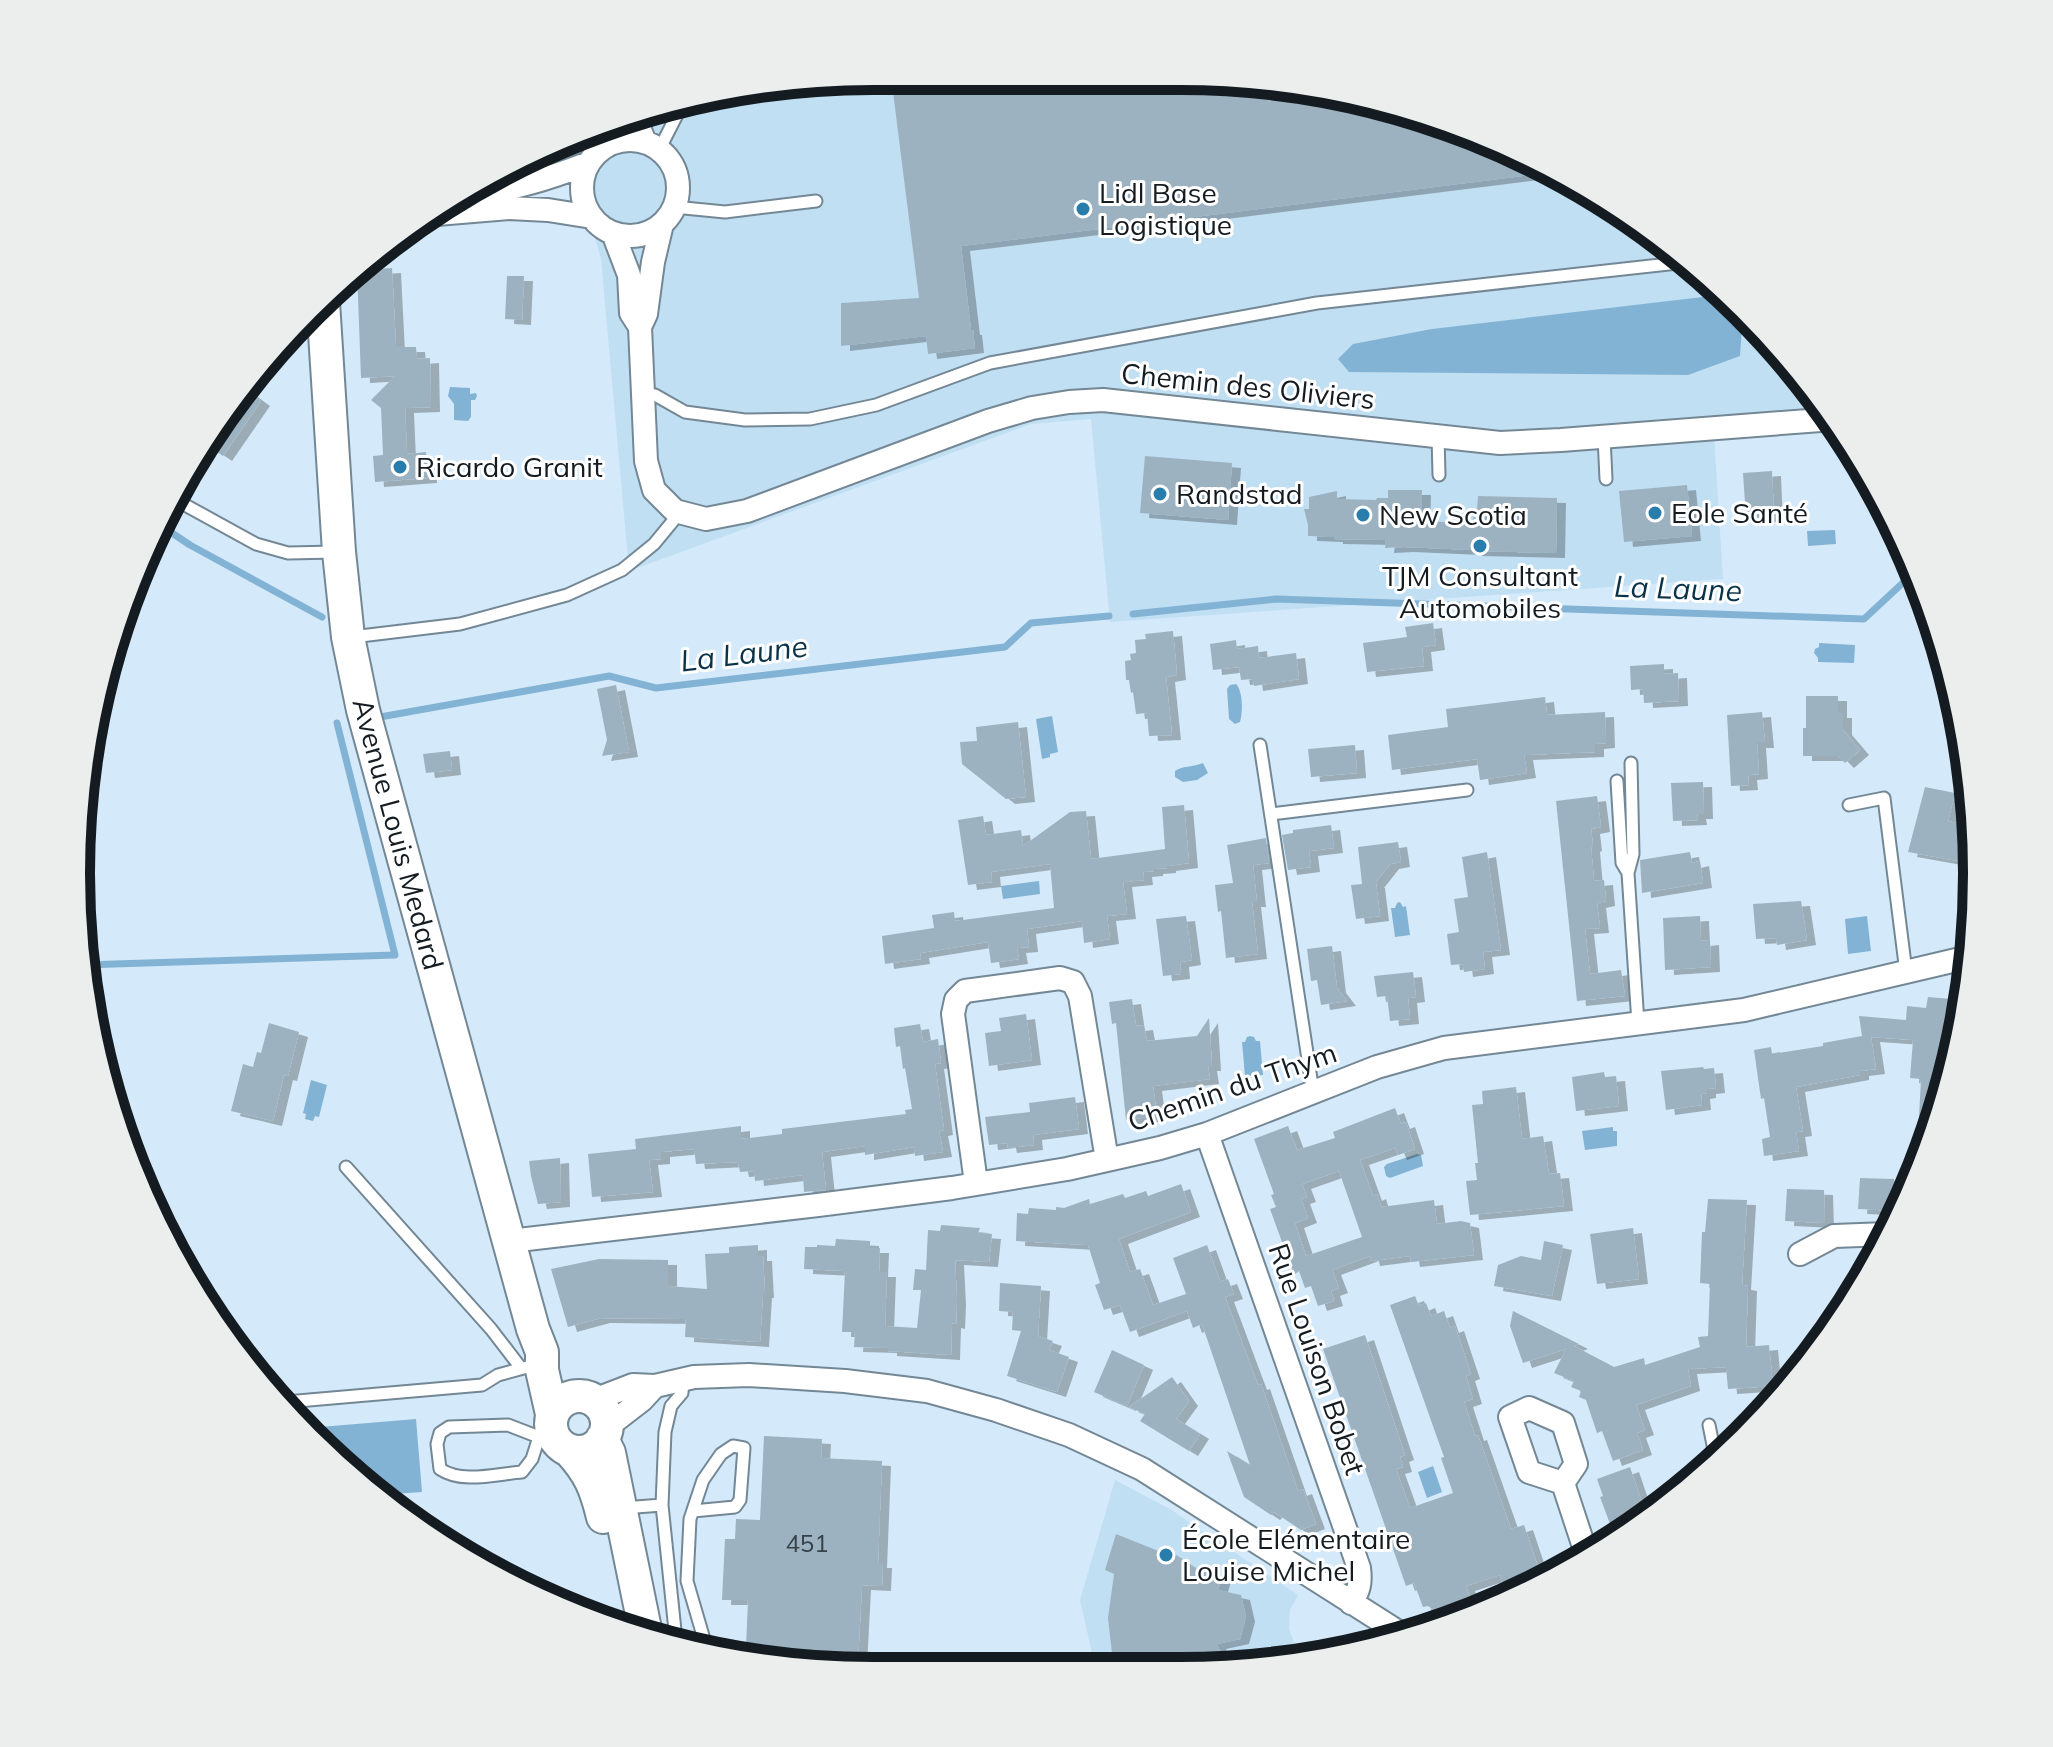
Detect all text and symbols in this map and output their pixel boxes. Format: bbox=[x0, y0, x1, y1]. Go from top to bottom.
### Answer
place label: Lidl Base Logistique bbox=[1099, 175, 1232, 242]
marker: Lidl Base Logistique bbox=[1074, 200, 1092, 218]
street label: Chemin des Oliviers bbox=[1120, 355, 1376, 416]
place label: Ricardo Granit bbox=[416, 449, 603, 484]
marker: Ricardo Granit bbox=[391, 458, 409, 476]
place label: Randstad bbox=[1176, 476, 1302, 511]
marker: Randstad bbox=[1151, 485, 1169, 503]
place label: Eole Santé bbox=[1671, 495, 1808, 530]
place label: New Scotia bbox=[1379, 497, 1527, 532]
marker: Eole Santé bbox=[1646, 504, 1664, 522]
marker: New Scotia bbox=[1354, 506, 1372, 524]
marker: TJM Consultant Automobiles bbox=[1471, 537, 1489, 555]
place label: TJM Consultant Automobiles bbox=[1382, 558, 1578, 625]
water label: La Laune bbox=[1614, 567, 1743, 609]
water label: La Laune bbox=[678, 626, 810, 680]
street label: Avenue Louis Medard bbox=[345, 694, 452, 973]
street label: Chemin du Thym bbox=[1123, 1034, 1341, 1139]
street label: Rue Louison Bobet bbox=[1261, 1239, 1374, 1479]
place label: École Elémentaire Louise Michel bbox=[1182, 1521, 1410, 1588]
house number: 451 bbox=[785, 1528, 829, 1558]
marker: École Elémentaire Louise Michel bbox=[1157, 1546, 1175, 1564]

